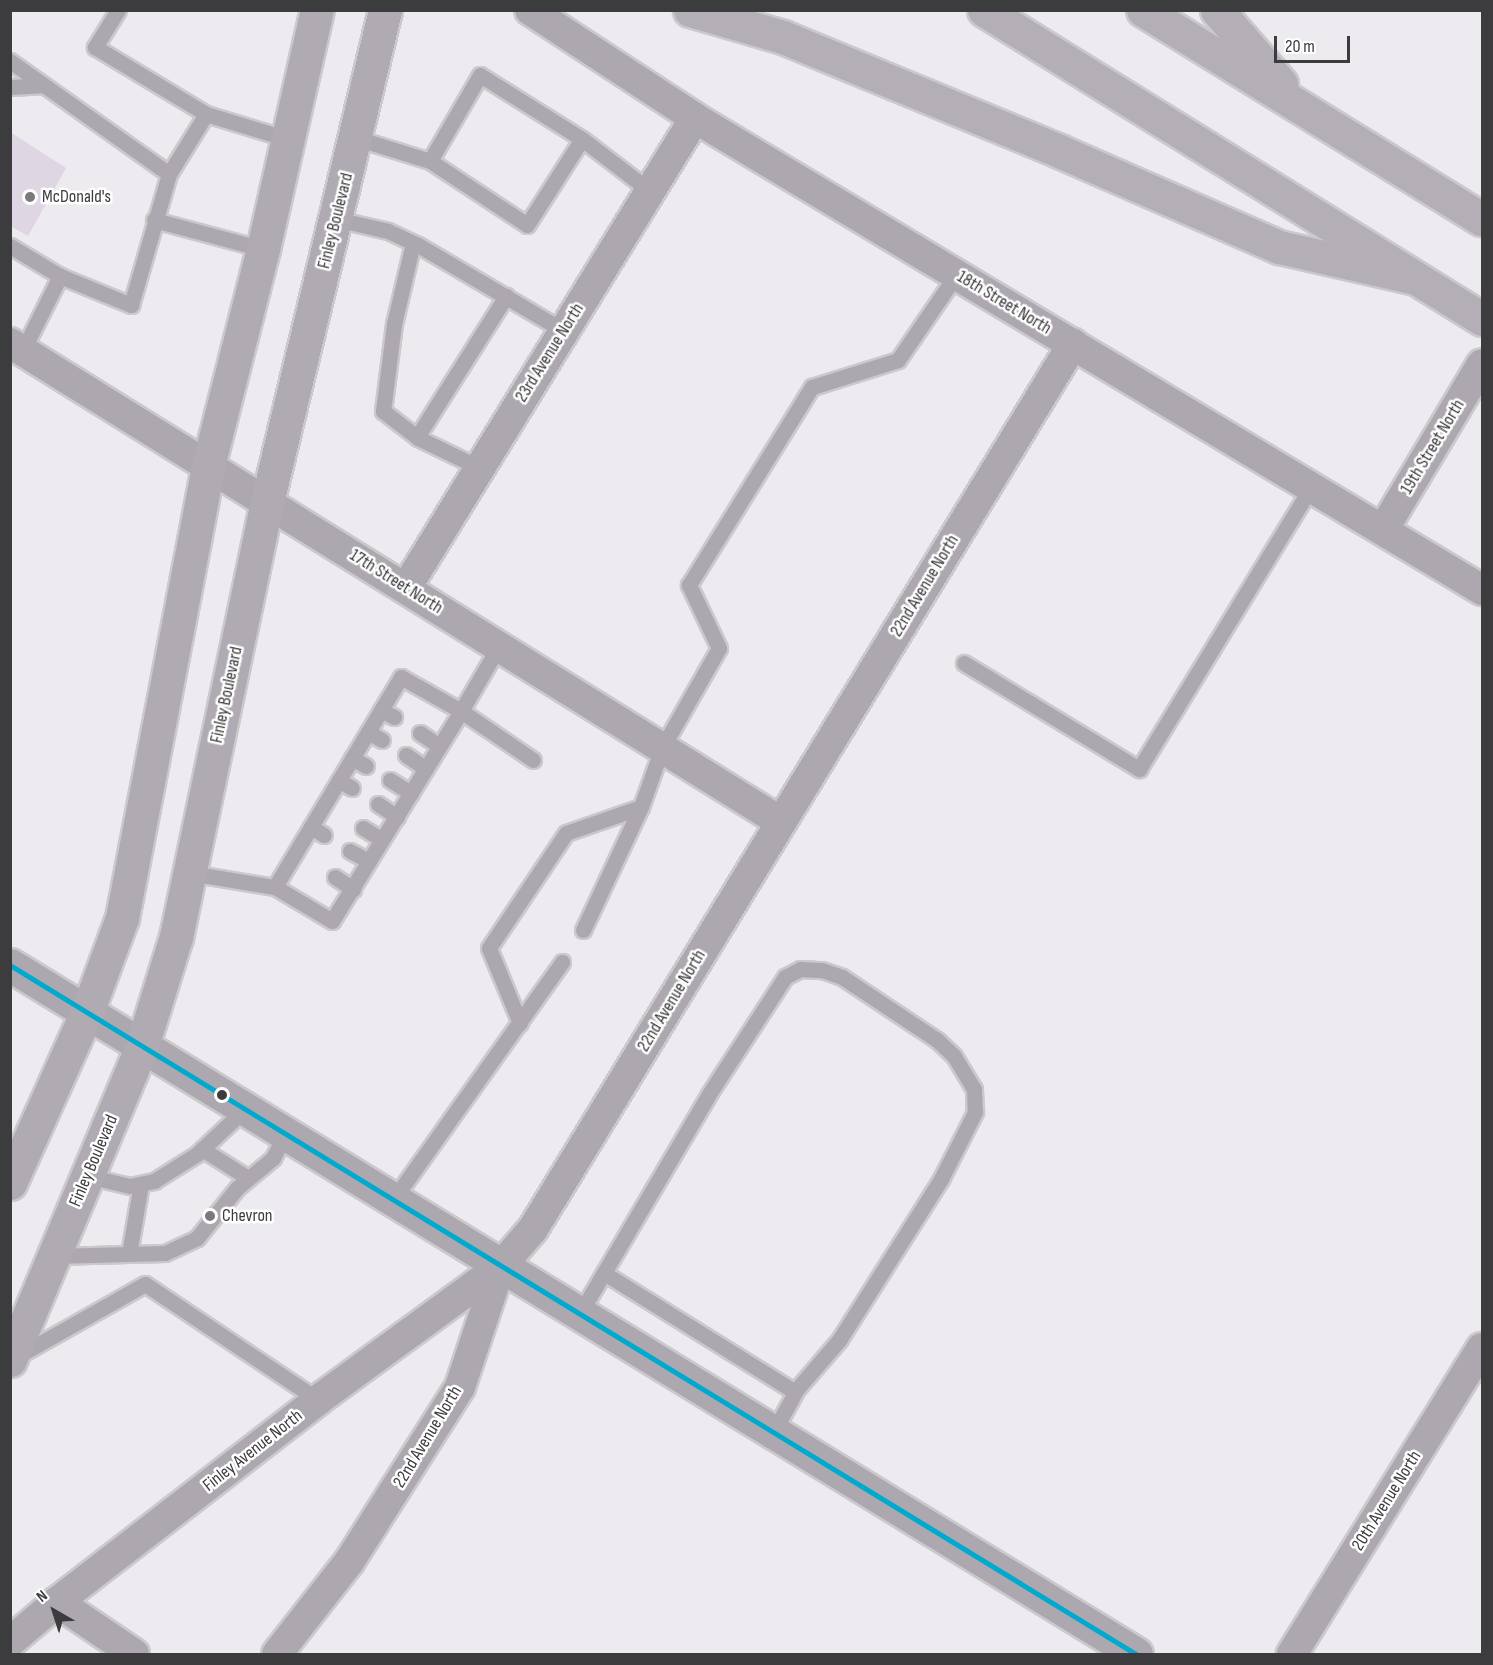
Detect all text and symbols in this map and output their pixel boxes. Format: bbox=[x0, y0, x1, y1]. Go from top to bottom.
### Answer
scale bar bbox=[1277, 24, 1354, 62]
text: 20 m bbox=[1285, 36, 1315, 57]
street label: Finley Boulevard bbox=[314, 171, 358, 271]
place label: McDonald's bbox=[42, 186, 111, 208]
marker: McDonald's bbox=[23, 190, 37, 204]
street label: 18th Street North bbox=[953, 266, 1055, 340]
street label: 23rd Avenue North bbox=[511, 300, 589, 406]
street label: 19th Street North bbox=[1396, 396, 1470, 498]
street label: 22nd Avenue North bbox=[886, 531, 964, 641]
street label: 17th Street North bbox=[345, 545, 447, 619]
street label: Finley Boulevard bbox=[206, 645, 248, 745]
street label: 22nd Avenue North bbox=[633, 946, 711, 1056]
unlabelled marker bbox=[216, 1089, 228, 1101]
street label: Finley Boulevard bbox=[65, 1112, 123, 1210]
place label: Chevron bbox=[222, 1205, 273, 1227]
marker: Chevron bbox=[203, 1209, 217, 1223]
street label: 22nd Avenue North bbox=[389, 1382, 467, 1492]
street label: Finley Avenue North bbox=[199, 1405, 307, 1497]
street label: 20th Avenue North bbox=[1348, 1447, 1426, 1555]
north arrow bbox=[24, 1581, 84, 1641]
text: N bbox=[33, 1587, 52, 1607]

